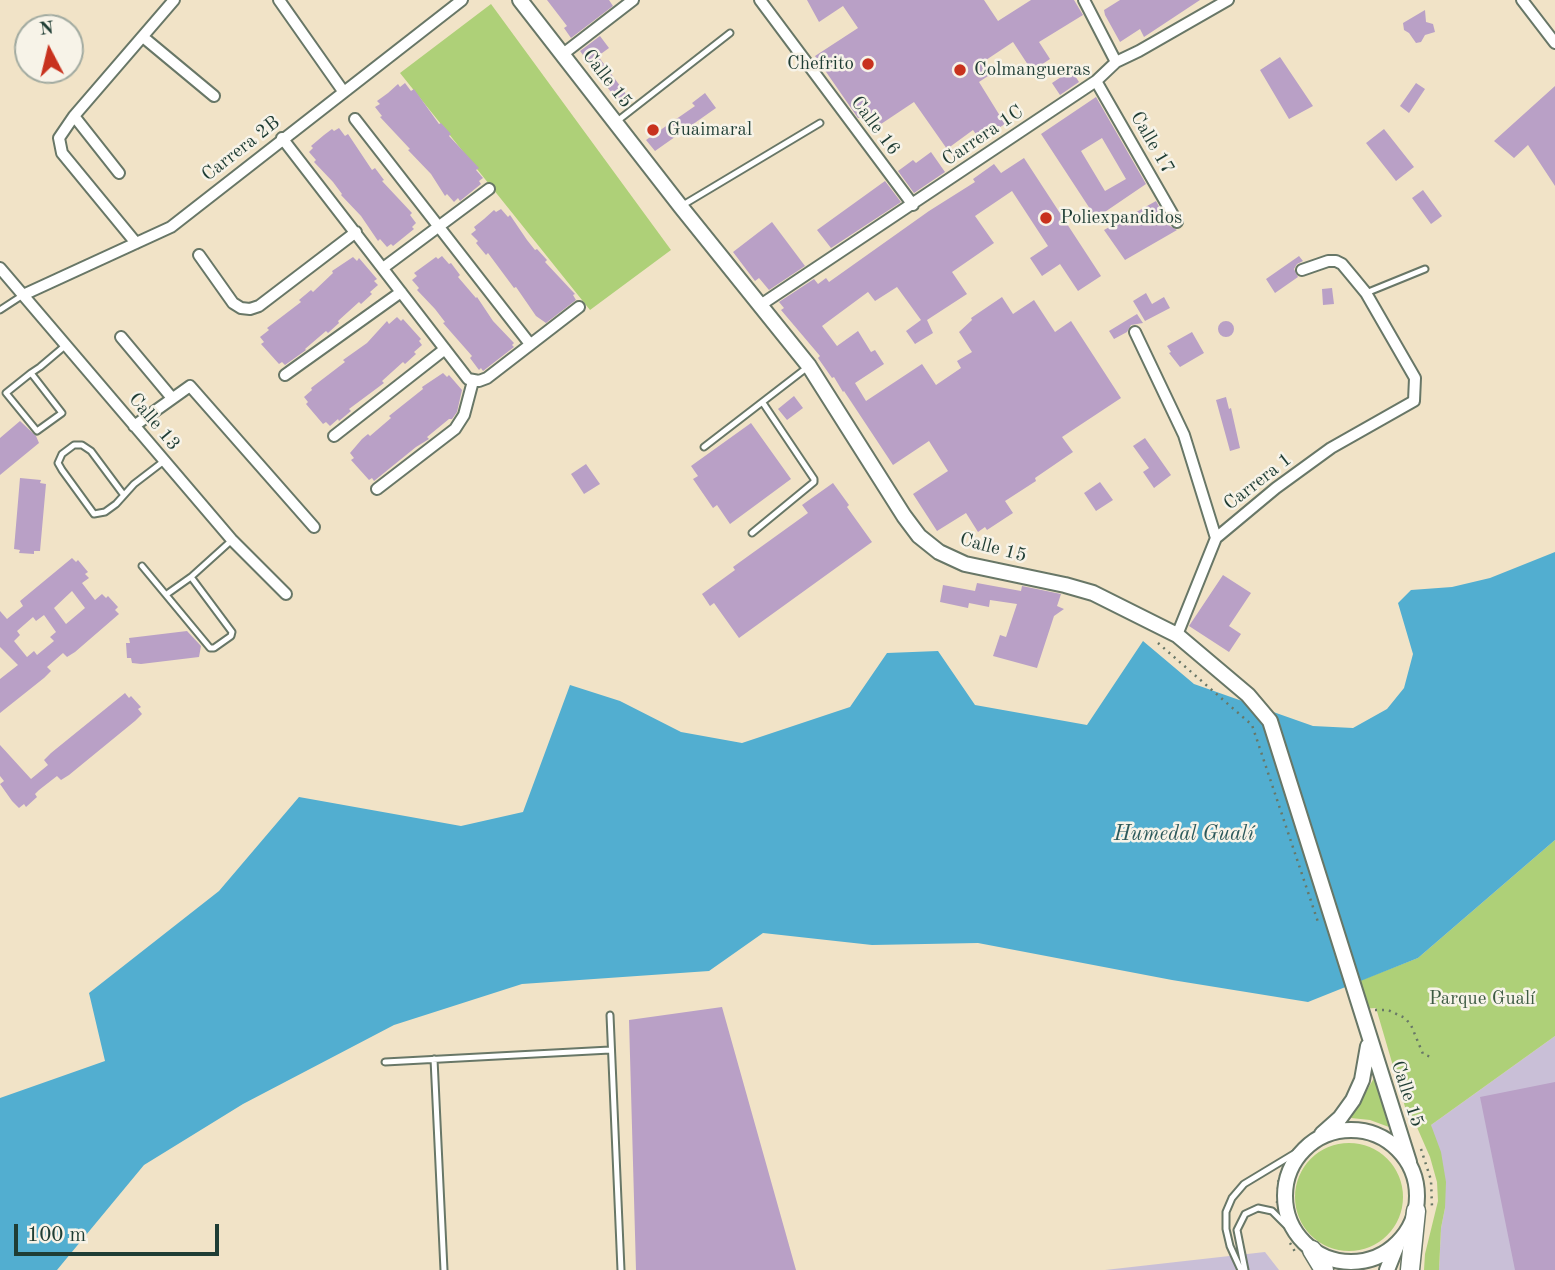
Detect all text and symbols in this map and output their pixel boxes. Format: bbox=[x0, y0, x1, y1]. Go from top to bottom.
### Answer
north arrow bbox=[14, 14, 84, 84]
text: N bbox=[38, 19, 55, 40]
street label: Calle 15 bbox=[577, 45, 637, 113]
place label: Chefrito bbox=[787, 53, 854, 75]
marker: Chefrito bbox=[860, 56, 876, 72]
place label: Colmangueras bbox=[974, 59, 1091, 81]
marker: Colmangueras bbox=[952, 62, 968, 78]
street label: Calle 16 bbox=[845, 92, 905, 160]
street label: Carrera 1C bbox=[938, 101, 1028, 171]
street label: Calle 17 bbox=[1125, 108, 1179, 178]
street label: Carrera 2B bbox=[197, 111, 285, 187]
place label: Guaimaral bbox=[667, 119, 752, 141]
marker: Guaimaral bbox=[645, 122, 661, 138]
place label: Poliexpandidos bbox=[1060, 207, 1182, 229]
marker: Poliexpandidos bbox=[1038, 210, 1054, 226]
street label: Calle 13 bbox=[123, 388, 185, 456]
street label: Carrera 1 bbox=[1219, 448, 1297, 516]
street label: Calle 15 bbox=[957, 528, 1029, 568]
water label: Humedal Gualí bbox=[1114, 821, 1254, 847]
park label: Parque Gualí bbox=[1429, 988, 1535, 1010]
street label: Calle 15 bbox=[1386, 1058, 1428, 1130]
scale bar bbox=[18, 1210, 222, 1254]
text: 100 m bbox=[27, 1225, 86, 1246]

